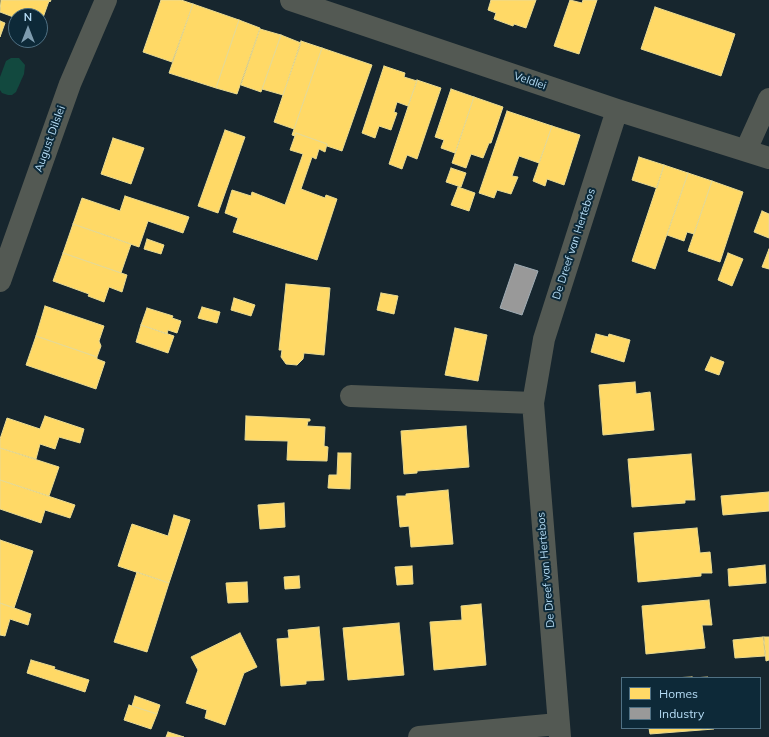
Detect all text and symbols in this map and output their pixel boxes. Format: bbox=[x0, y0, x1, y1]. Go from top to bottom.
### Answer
north arrow bbox=[8, 8, 48, 48]
text: N bbox=[24, 10, 32, 24]
street label: Veldlei bbox=[512, 69, 548, 93]
street label: August Dilslei bbox=[32, 104, 68, 174]
street label: De Dreef van Hertebos bbox=[550, 187, 598, 301]
street label: De Dreef van Hertebos bbox=[534, 512, 558, 628]
legend bbox=[621, 677, 761, 729]
text: Homes bbox=[659, 686, 698, 701]
text: Industry bbox=[659, 706, 704, 721]

